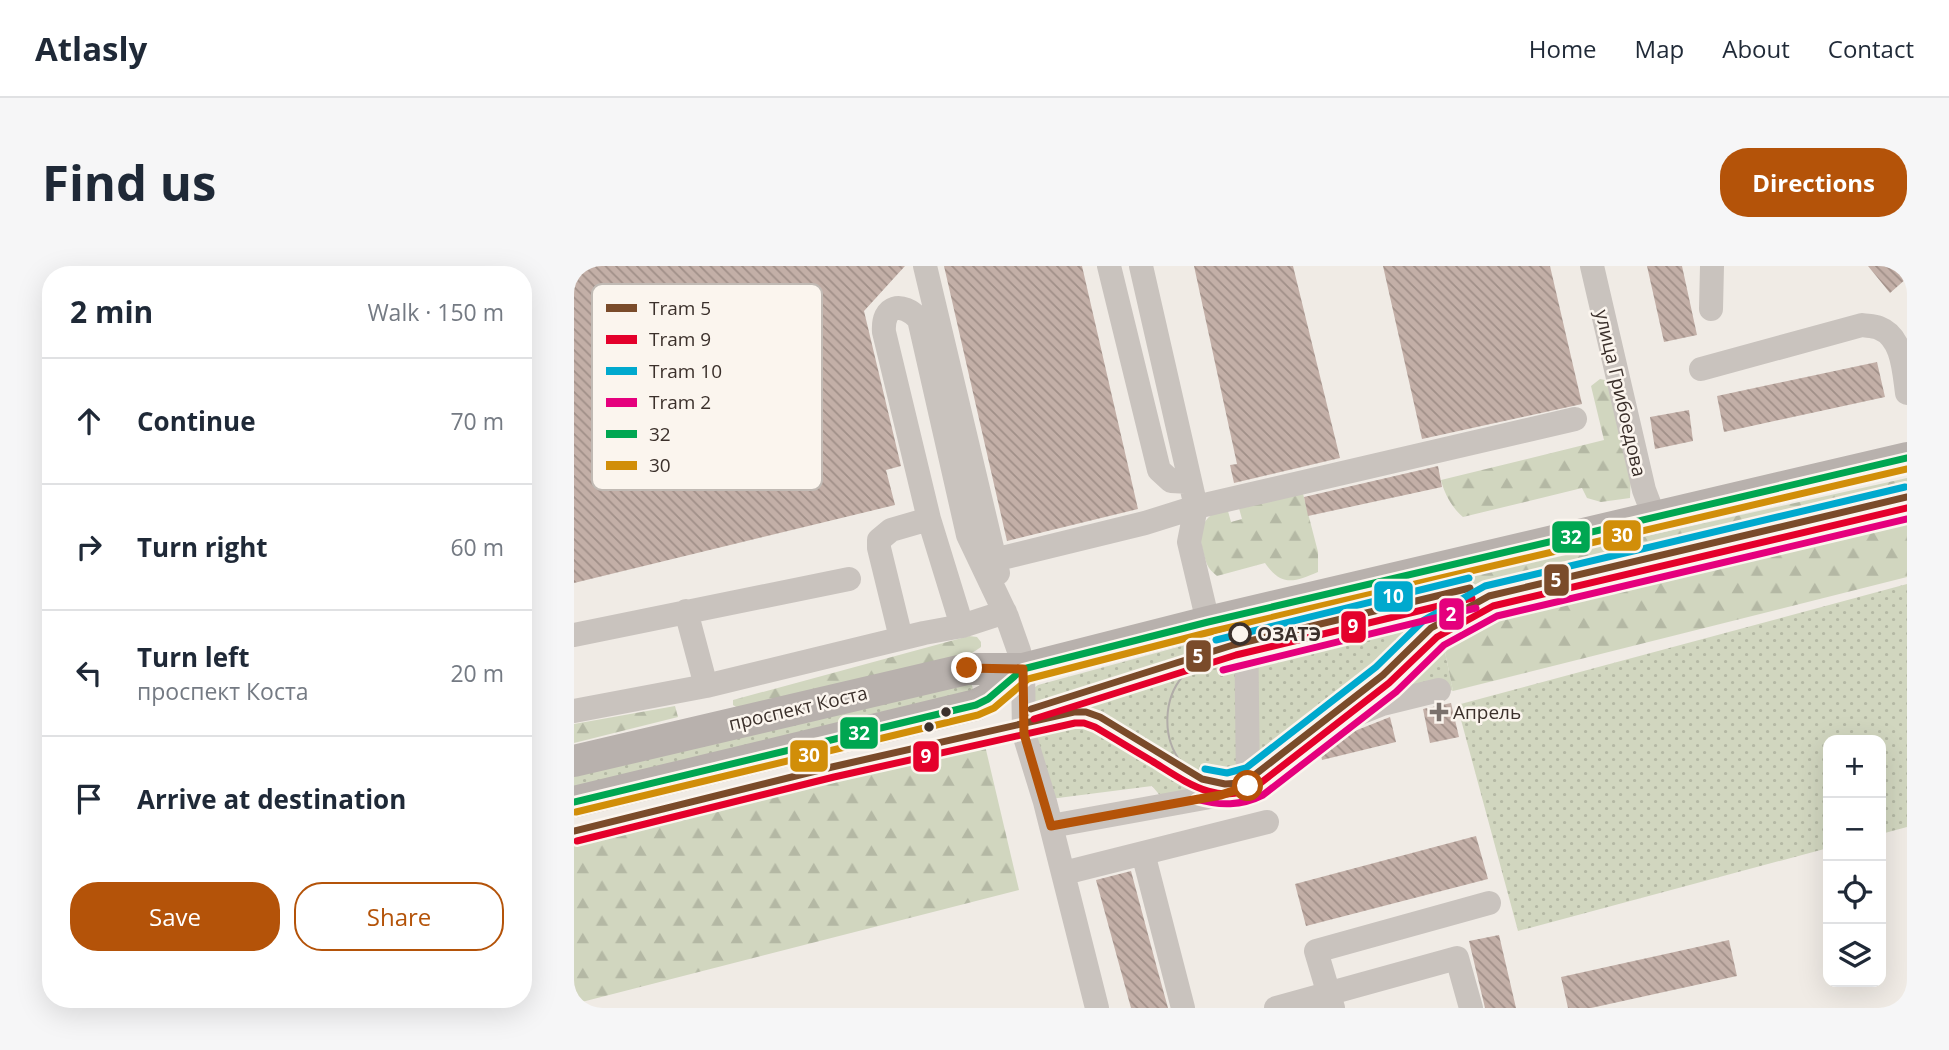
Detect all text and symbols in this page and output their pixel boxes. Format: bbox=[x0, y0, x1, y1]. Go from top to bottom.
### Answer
text: Atlasly bbox=[35, 26, 147, 71]
text: Home bbox=[1529, 32, 1597, 65]
text: Map bbox=[1635, 32, 1684, 65]
text: About bbox=[1722, 32, 1790, 65]
text: Contact bbox=[1828, 32, 1914, 65]
button: Directions bbox=[1720, 148, 1907, 217]
text: Find us bbox=[42, 149, 216, 215]
legend bbox=[592, 284, 822, 490]
text: 2 min bbox=[70, 291, 153, 332]
text: Tram 5 bbox=[649, 295, 711, 321]
text: Walk · 150 m bbox=[367, 296, 504, 328]
street label: улица Грибоедова bbox=[1589, 307, 1653, 479]
text: Tram 9 bbox=[649, 326, 711, 352]
text: Tram 10 bbox=[649, 358, 722, 384]
text: Tram 2 bbox=[649, 389, 711, 415]
icon: ahead bbox=[70, 402, 108, 440]
text: Continue bbox=[137, 403, 256, 439]
text: 70 m bbox=[450, 405, 504, 437]
text: 32 bbox=[649, 421, 671, 447]
text: 30 bbox=[649, 452, 671, 478]
line badge: 30 bbox=[1602, 519, 1642, 552]
line badge: 32 bbox=[1551, 520, 1591, 554]
text: 30 bbox=[1611, 522, 1633, 548]
text: 32 bbox=[1560, 524, 1582, 550]
icon: right bbox=[70, 528, 108, 566]
text: Turn right bbox=[137, 529, 268, 565]
text: 60 m bbox=[450, 531, 504, 563]
line badge: 5 bbox=[1543, 563, 1570, 597]
text: 5 bbox=[1551, 567, 1561, 593]
line badge: 10 bbox=[1373, 580, 1414, 613]
text: 10 bbox=[1382, 583, 1404, 609]
line badge: 2 bbox=[1438, 597, 1465, 631]
text: 2 bbox=[1446, 601, 1457, 627]
line badge: 9 bbox=[1340, 610, 1367, 644]
text: 9 bbox=[1348, 613, 1359, 639]
place label: ОЗАТЭ bbox=[1257, 621, 1321, 647]
marker: ОЗАТЭ bbox=[1229, 623, 1251, 645]
text: Turn left bbox=[137, 639, 249, 675]
line badge: 5 bbox=[1185, 639, 1212, 673]
text: 5 bbox=[1193, 643, 1203, 669]
route end bbox=[951, 652, 982, 683]
icon: left bbox=[70, 654, 108, 692]
text: 20 m bbox=[450, 657, 504, 689]
text: проспект Коста bbox=[137, 675, 309, 707]
street label: проспект Коста bbox=[726, 679, 870, 737]
place label: Апрель bbox=[1453, 699, 1521, 725]
marker: Апрель bbox=[1431, 704, 1447, 720]
unlabelled marker bbox=[939, 705, 953, 719]
line badge: 32 bbox=[839, 716, 879, 750]
text: 32 bbox=[848, 720, 870, 746]
unlabelled marker bbox=[922, 720, 936, 734]
map controls bbox=[1823, 735, 1886, 987]
button: + bbox=[1823, 735, 1886, 798]
line badge: 30 bbox=[789, 739, 829, 773]
line badge: 9 bbox=[912, 740, 940, 773]
text: 30 bbox=[798, 742, 820, 768]
text: 9 bbox=[921, 743, 932, 769]
route start bbox=[1232, 770, 1263, 801]
icon: arrive bbox=[70, 780, 108, 818]
text: Arrive at destination bbox=[137, 781, 406, 817]
button: − bbox=[1823, 798, 1886, 861]
button: locate bbox=[1823, 861, 1886, 924]
button: Save bbox=[70, 882, 280, 951]
button: Share bbox=[294, 882, 504, 951]
button: layers bbox=[1823, 924, 1886, 987]

